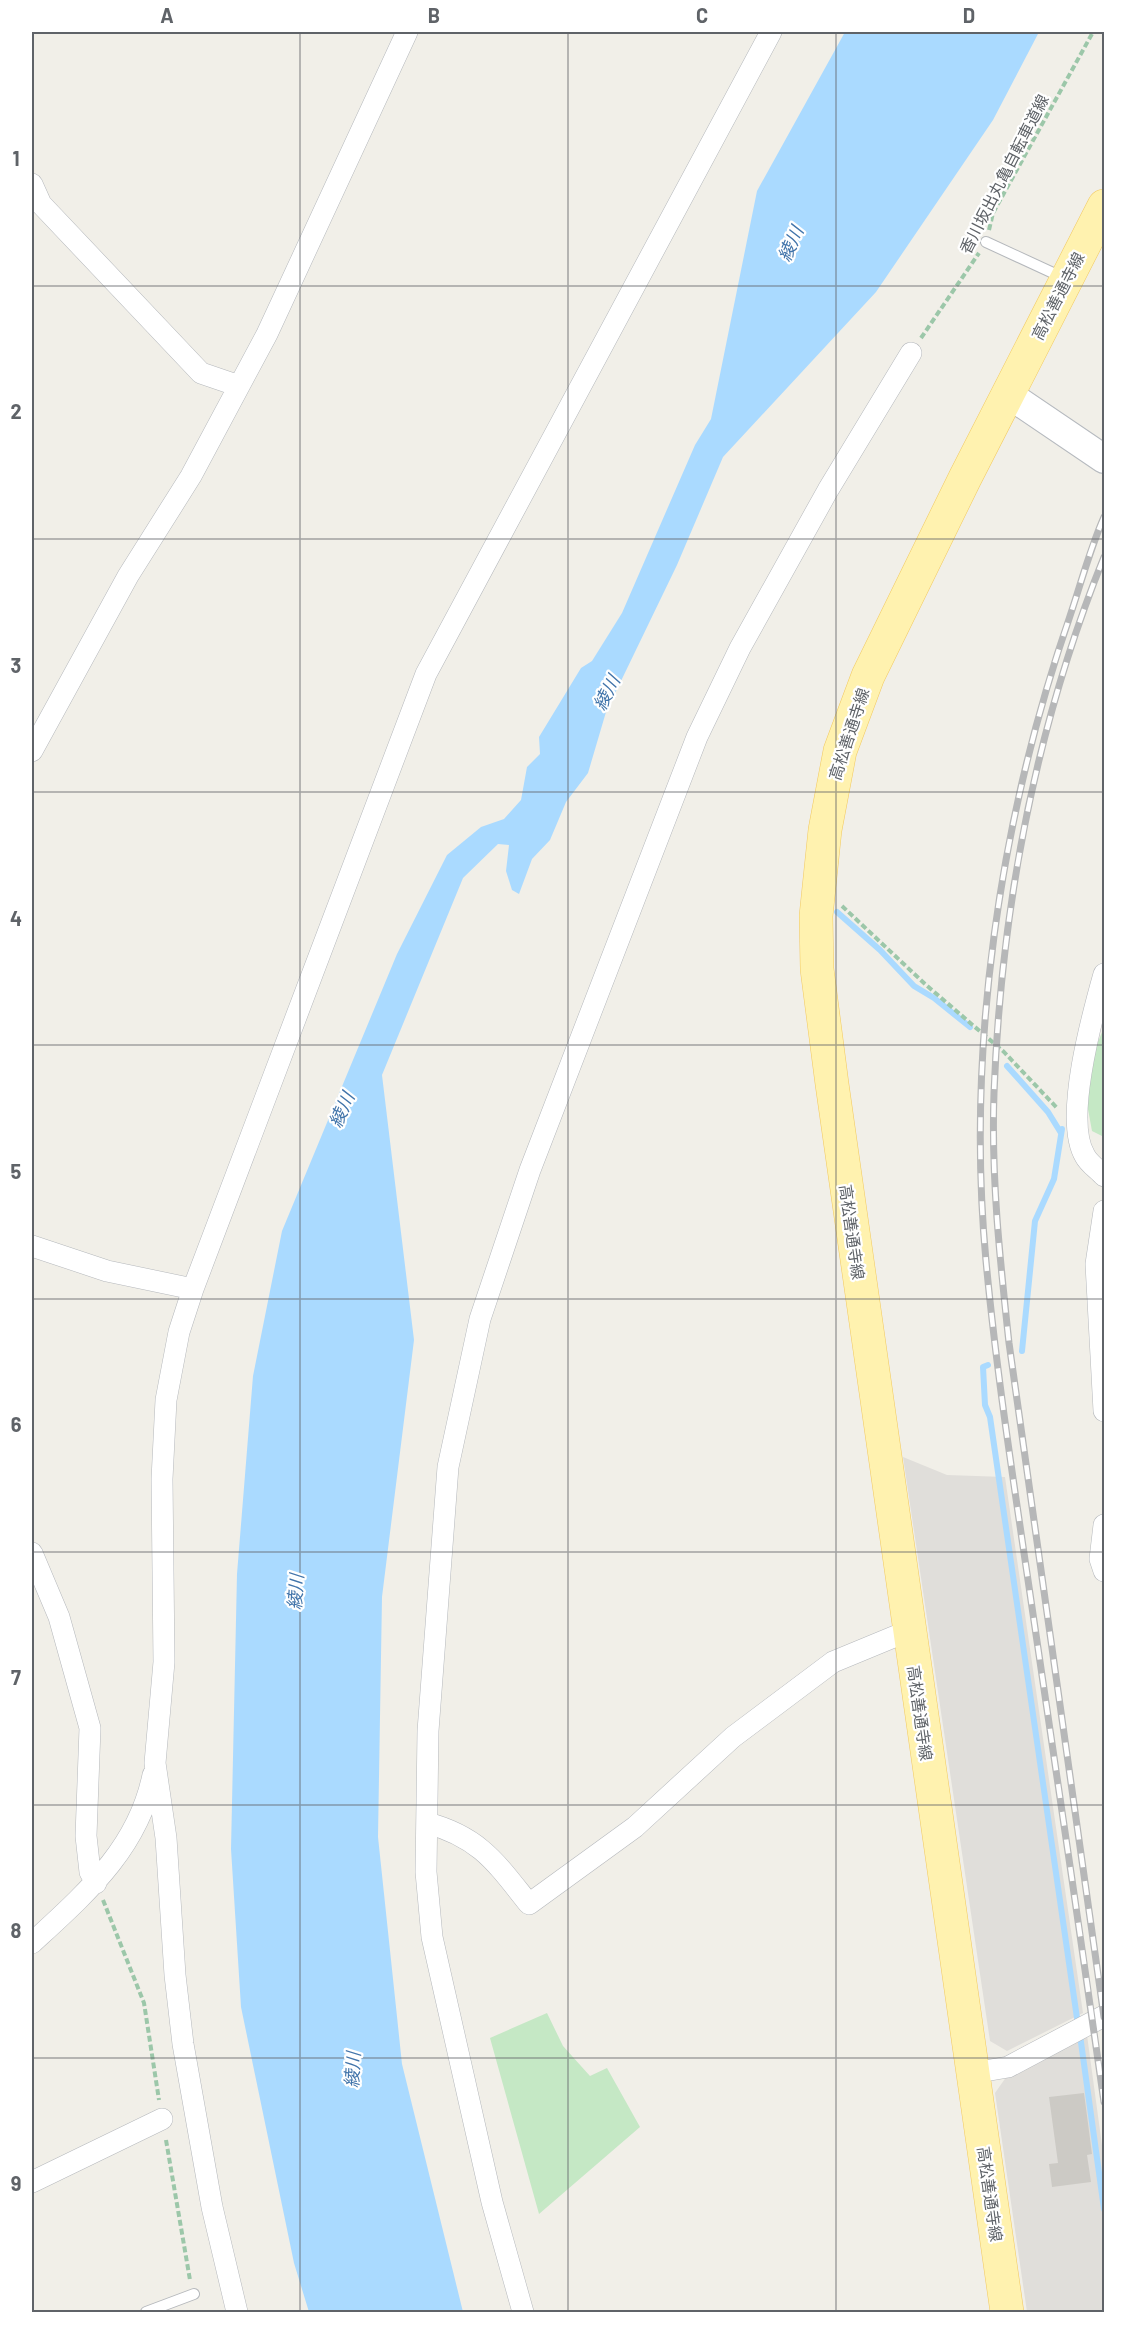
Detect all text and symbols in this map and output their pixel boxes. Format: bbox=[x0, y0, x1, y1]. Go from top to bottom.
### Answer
text: A bbox=[160, 3, 174, 27]
text: B bbox=[428, 3, 440, 27]
text: C bbox=[696, 3, 708, 27]
text: D bbox=[963, 3, 975, 27]
street label: 香川坂出丸亀自転車道線 bbox=[955, 91, 1052, 257]
text: 1 bbox=[12, 146, 20, 170]
water label: 綾川 bbox=[773, 221, 808, 265]
street label: 高松善通寺線 bbox=[1027, 249, 1088, 343]
text: 2 bbox=[10, 399, 22, 423]
text: 3 bbox=[11, 653, 21, 677]
water label: 綾川 bbox=[588, 670, 625, 714]
street label: 高松善通寺線 bbox=[825, 685, 872, 782]
text: 4 bbox=[10, 906, 22, 930]
water label: 綾川 bbox=[324, 1087, 359, 1131]
text: 5 bbox=[11, 1159, 22, 1183]
street label: 高松善通寺線 bbox=[836, 1183, 869, 1281]
text: 6 bbox=[11, 1412, 22, 1436]
water label: 綾川 bbox=[283, 1571, 307, 1611]
street label: 高松善通寺線 bbox=[904, 1664, 937, 1762]
text: 7 bbox=[11, 1665, 21, 1689]
text: 8 bbox=[11, 1918, 22, 1942]
water label: 綾川 bbox=[340, 2049, 364, 2088]
street label: 高松善通寺線 bbox=[974, 2145, 1007, 2243]
text: 9 bbox=[11, 2171, 21, 2195]

